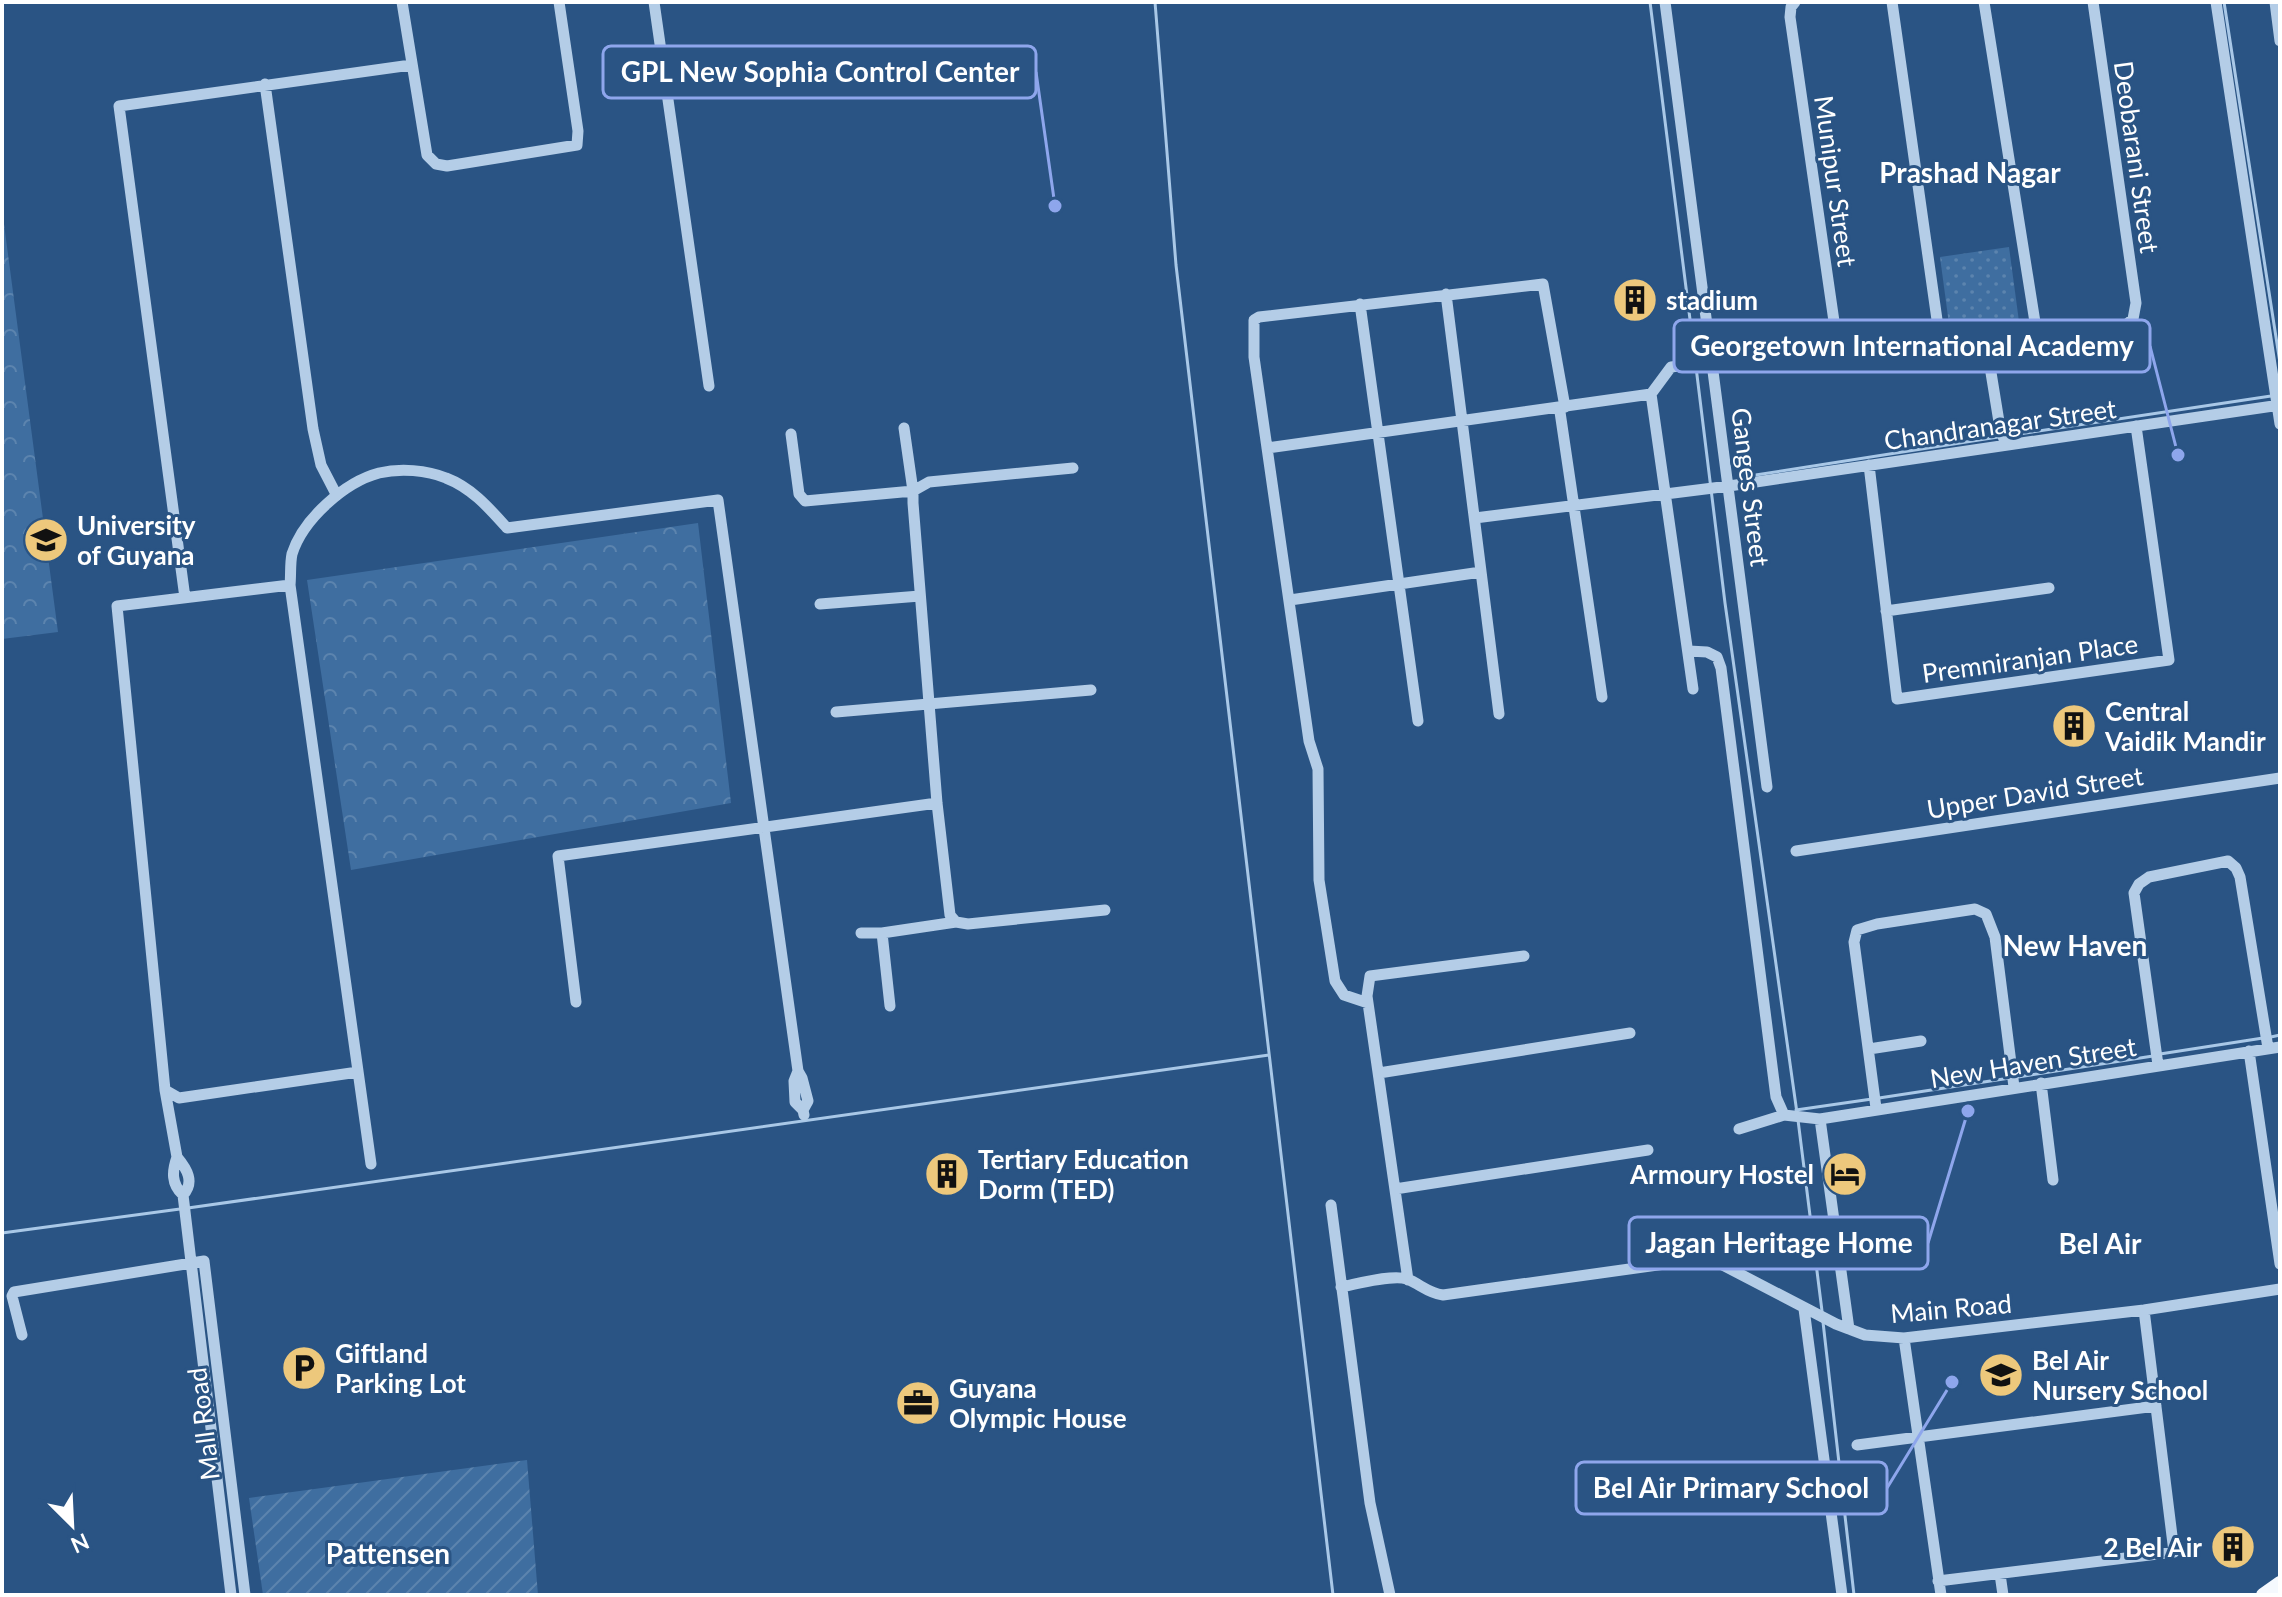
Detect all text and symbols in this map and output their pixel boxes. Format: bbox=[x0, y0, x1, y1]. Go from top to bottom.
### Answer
callout: GPL New Sophia Control Center bbox=[603, 46, 1036, 98]
text: GPL New Sophia Control Center bbox=[621, 54, 1020, 88]
street label: Deobarani Street bbox=[2108, 59, 2166, 256]
street label: Munipur Street bbox=[1808, 93, 1864, 269]
district label: Prashad Nagar bbox=[1879, 155, 2061, 189]
building icon: stadium bbox=[1611, 276, 1659, 324]
place label: stadium bbox=[1666, 284, 1758, 316]
callout: Georgetown International Academy bbox=[1674, 320, 2150, 372]
text: Georgetown International Academy bbox=[1690, 328, 2134, 362]
street label: Chandranagar Street bbox=[1882, 392, 2119, 456]
street label: Ganges Street bbox=[1725, 406, 1777, 569]
place label: University of Guyana bbox=[77, 509, 196, 571]
school or university icon: University of Guyana bbox=[22, 516, 70, 564]
street label: Premniranjan Place bbox=[1920, 627, 2140, 689]
place label: Central Vaidik Mandir bbox=[2104, 695, 2266, 757]
building icon: Central Vaidik Mandir bbox=[2050, 702, 2098, 750]
street label: Upper David Street bbox=[1925, 759, 2146, 825]
district label: New Haven bbox=[2003, 928, 2147, 962]
street label: New Haven Street bbox=[1928, 1030, 2139, 1094]
place label: Tertiary Education Dorm (TED) bbox=[978, 1143, 1189, 1205]
building icon: Tertiary Education Dorm (TED) bbox=[923, 1150, 971, 1198]
hotel icon: Armoury Hostel bbox=[1821, 1150, 1869, 1198]
place label: Armoury Hostel bbox=[1629, 1158, 1814, 1190]
callout: Jagan Heritage Home bbox=[1629, 1217, 1928, 1269]
text: Jagan Heritage Home bbox=[1645, 1225, 1913, 1259]
district label: Bel Air bbox=[2059, 1226, 2142, 1260]
street label: Main Road bbox=[1889, 1287, 2013, 1329]
place label: Giftland Parking Lot bbox=[335, 1337, 466, 1399]
parking icon: Giftland Parking Lot bbox=[280, 1344, 328, 1392]
place label: Bel Air Nursery School bbox=[2032, 1344, 2208, 1406]
school or university icon: Bel Air Nursery School bbox=[1977, 1351, 2025, 1399]
street label: Mall Road bbox=[180, 1366, 226, 1482]
place label: Guyana Olympic House bbox=[949, 1372, 1127, 1434]
office icon: Guyana Olympic House bbox=[894, 1379, 942, 1427]
callout: Bel Air Primary School bbox=[1576, 1462, 1887, 1514]
text: Bel Air Primary School bbox=[1593, 1470, 1869, 1504]
north arrow bbox=[32, 1485, 112, 1565]
building icon: 2 Bel Air bbox=[2209, 1523, 2257, 1571]
text: N bbox=[67, 1528, 94, 1560]
place label: 2 Bel Air bbox=[2104, 1531, 2202, 1563]
district label: Pattensen bbox=[326, 1536, 450, 1570]

